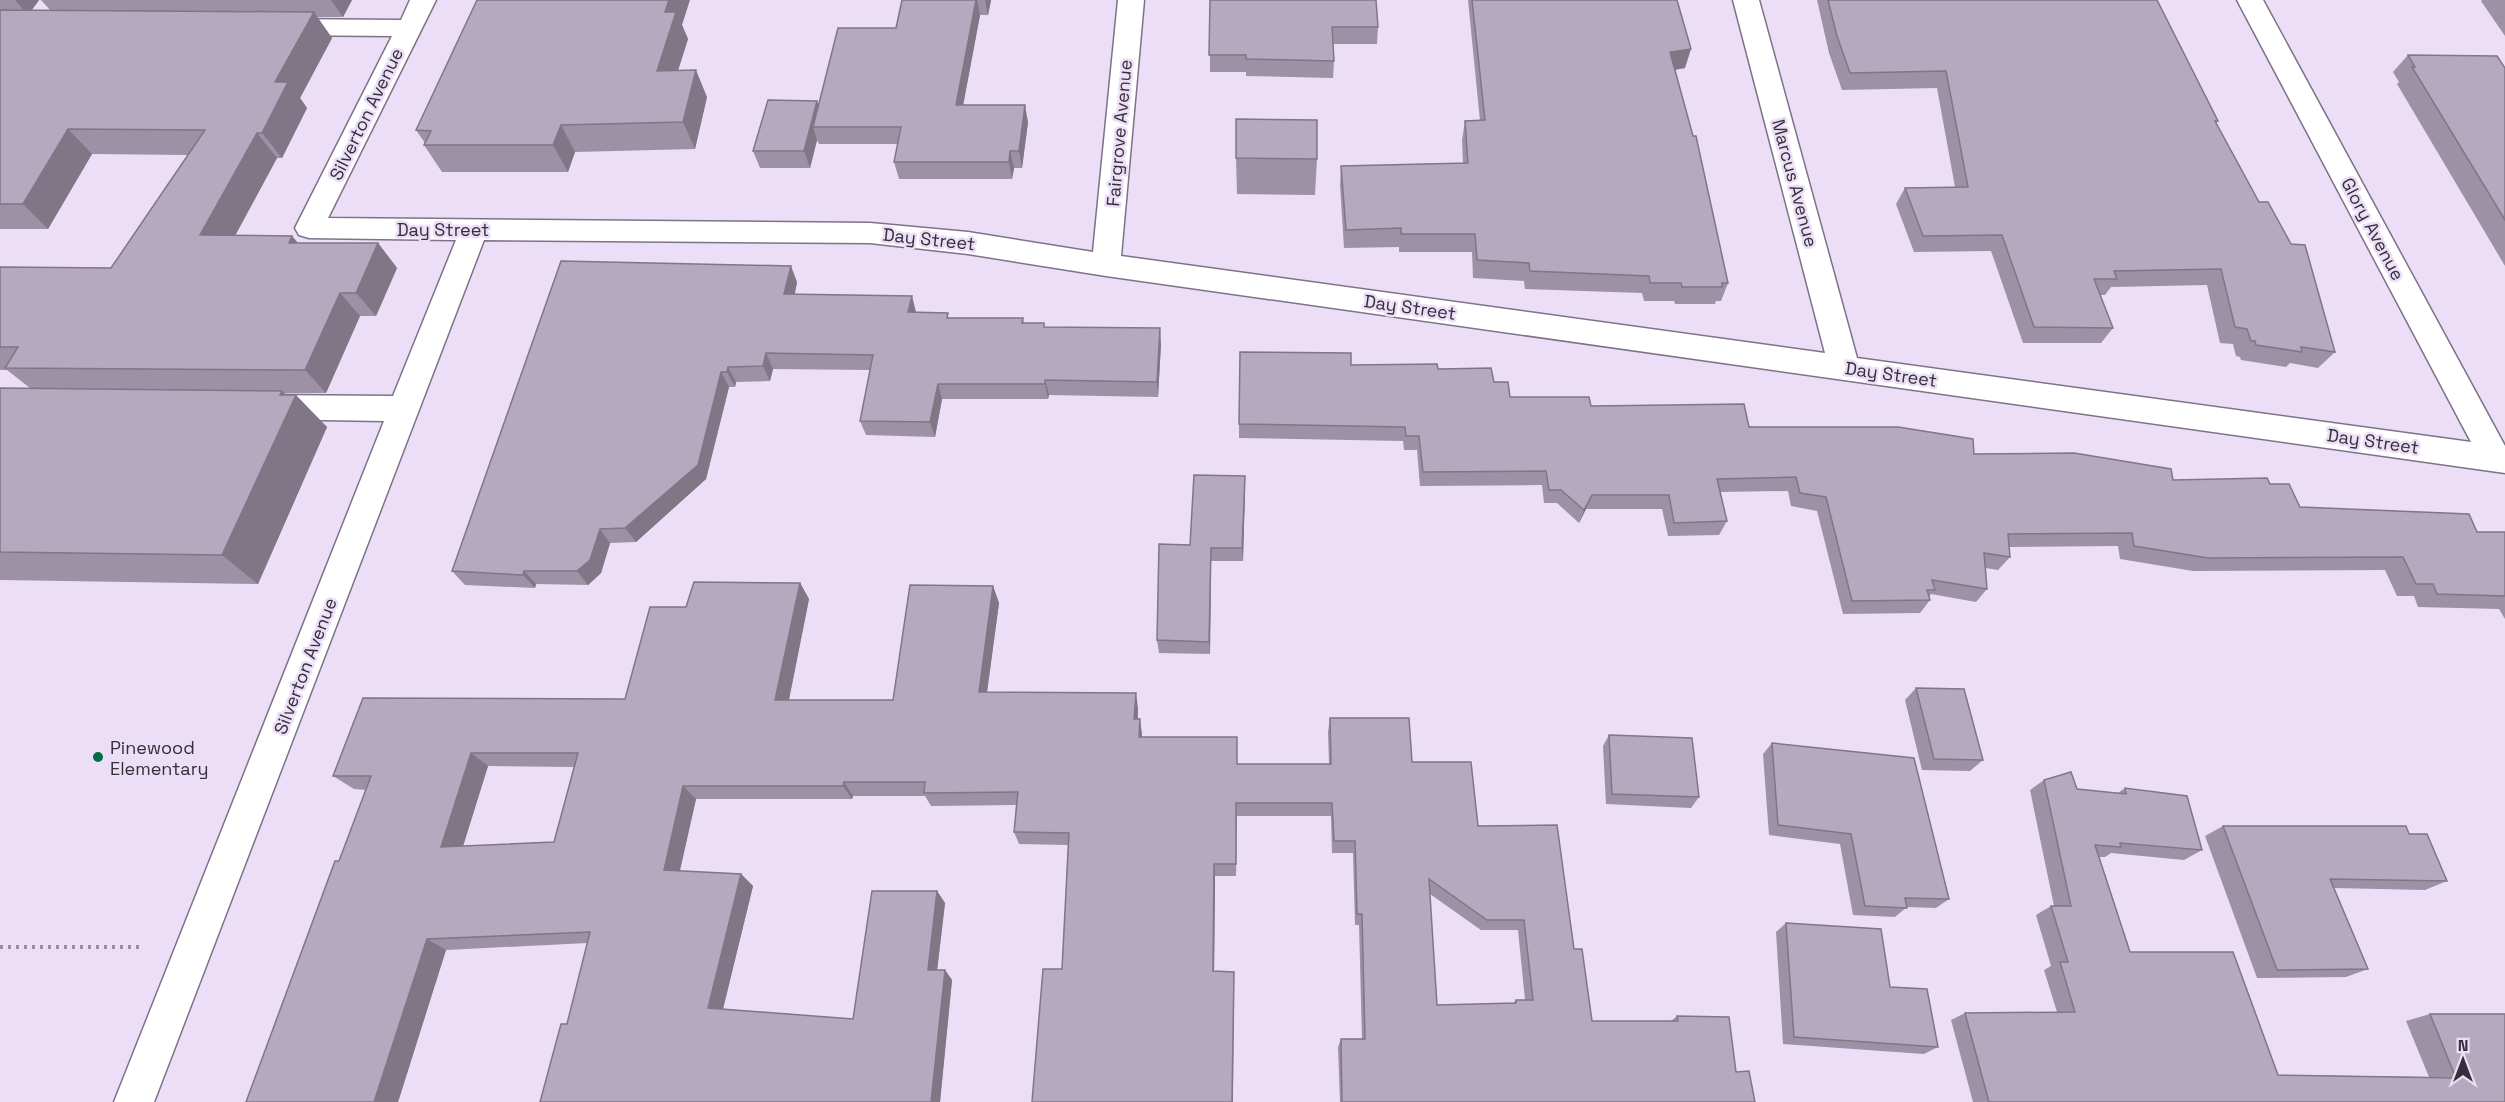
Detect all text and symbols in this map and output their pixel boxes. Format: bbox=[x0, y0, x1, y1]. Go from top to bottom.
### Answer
street label: Silverton Avenue bbox=[324, 44, 408, 184]
street label: Fairgrove Avenue bbox=[1101, 59, 1137, 207]
street label: Marcus Avenue bbox=[1767, 116, 1823, 250]
street label: Glory Avenue bbox=[2336, 174, 2410, 284]
street label: Day Street bbox=[397, 218, 489, 241]
street label: Day Street bbox=[882, 223, 976, 255]
street label: Day Street bbox=[1362, 289, 1458, 325]
street label: Day Street bbox=[1843, 356, 1939, 392]
street label: Day Street bbox=[2325, 423, 2421, 459]
street label: Silverton Avenue bbox=[268, 594, 342, 738]
place label: Pinewood Elementary bbox=[110, 736, 209, 780]
marker: Pinewood Elementary bbox=[91, 750, 105, 764]
north arrow bbox=[2433, 1030, 2493, 1090]
text: N bbox=[2458, 1035, 2468, 1056]

